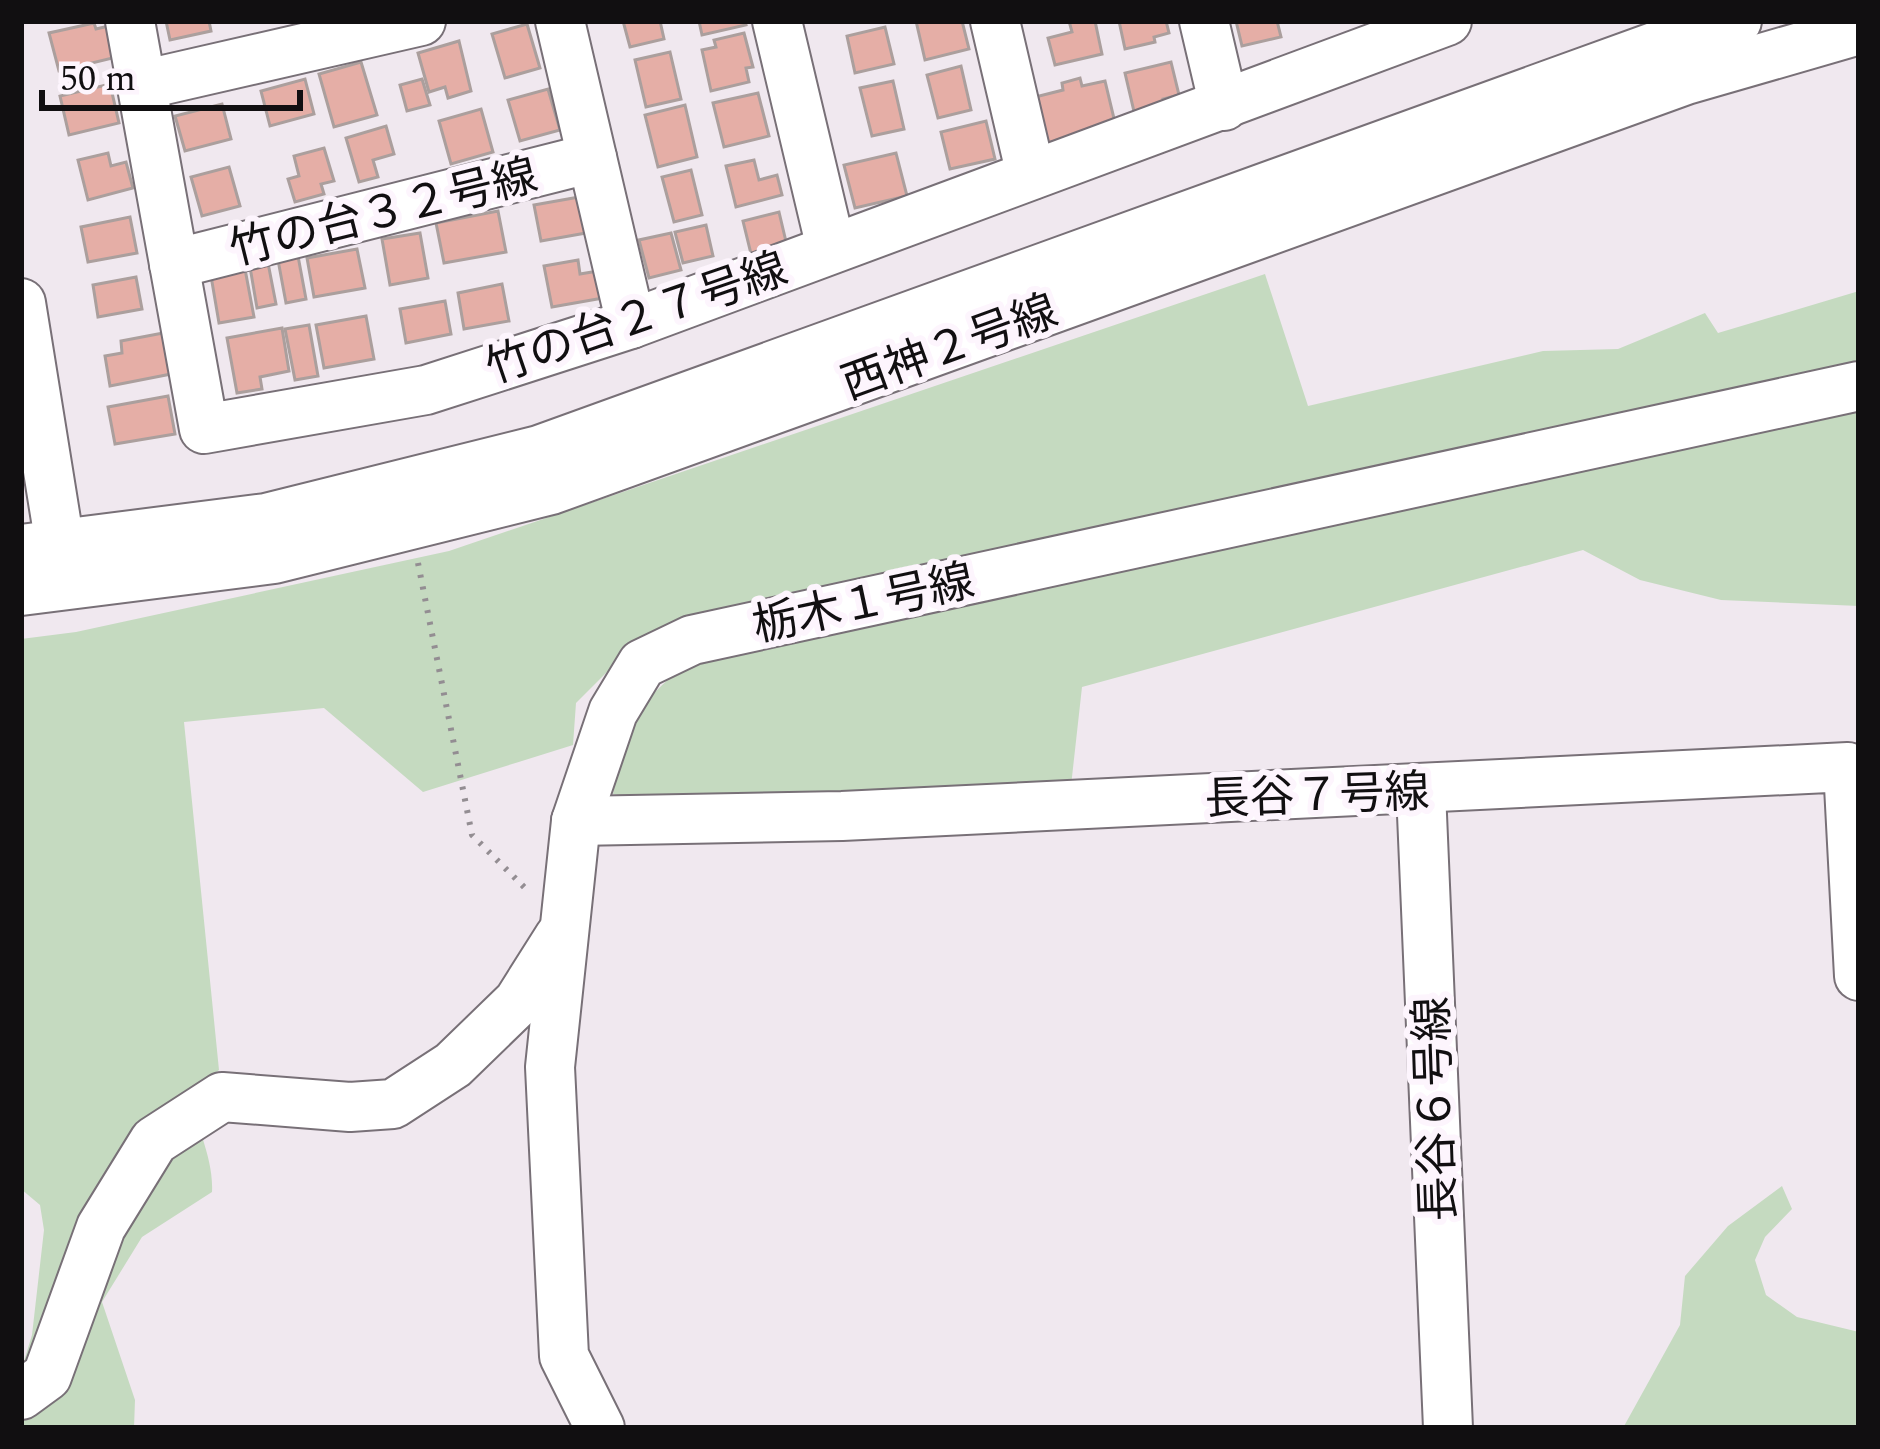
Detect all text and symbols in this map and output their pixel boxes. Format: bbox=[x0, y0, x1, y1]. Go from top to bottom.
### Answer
scale bar bbox=[42, 36, 300, 110]
text: 50 m bbox=[60, 52, 136, 107]
street label: 竹の台３２号線 bbox=[222, 142, 545, 285]
street label: 竹の台２７号線 bbox=[477, 235, 797, 403]
street label: 西神２号線 bbox=[832, 277, 1067, 419]
street label: 栃木１号線 bbox=[746, 547, 981, 662]
street label: 長谷７号線 bbox=[1203, 758, 1431, 835]
street label: 長谷６号線 bbox=[1398, 995, 1475, 1223]

